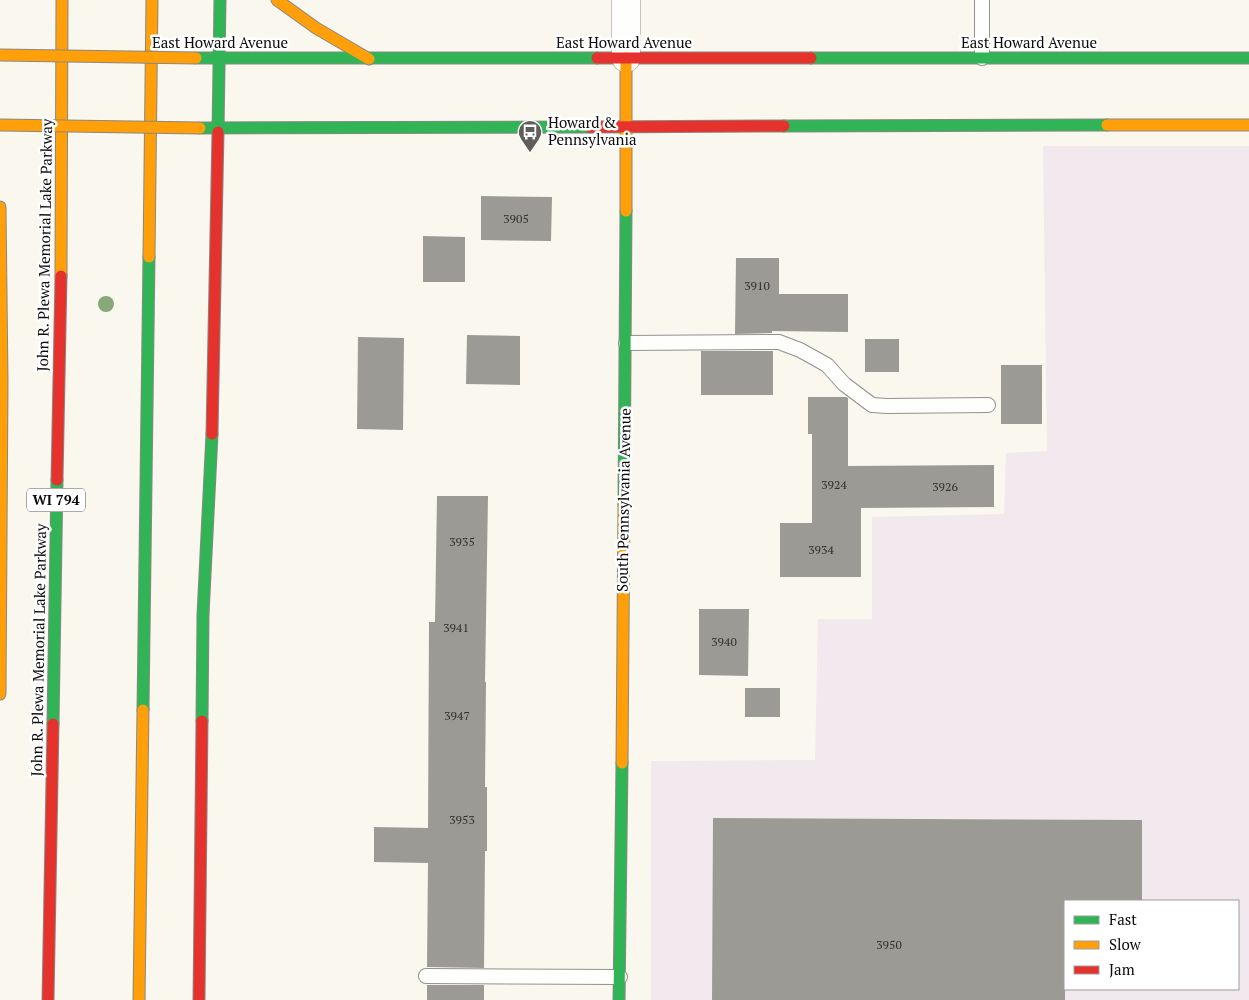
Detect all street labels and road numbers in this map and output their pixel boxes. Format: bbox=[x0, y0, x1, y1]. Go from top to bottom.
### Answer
street label: East Howard Avenue bbox=[152, 32, 288, 52]
street label: East Howard Avenue bbox=[556, 32, 692, 52]
street label: East Howard Avenue bbox=[961, 32, 1097, 52]
street label: John R. Plewa Memorial Lake Parkway bbox=[32, 118, 56, 372]
street label: South Pennsylvania Avenue bbox=[611, 408, 635, 592]
road number: WI 794 bbox=[27, 488, 85, 512]
street label: John R. Plewa Memorial Lake Parkway bbox=[26, 523, 50, 777]

